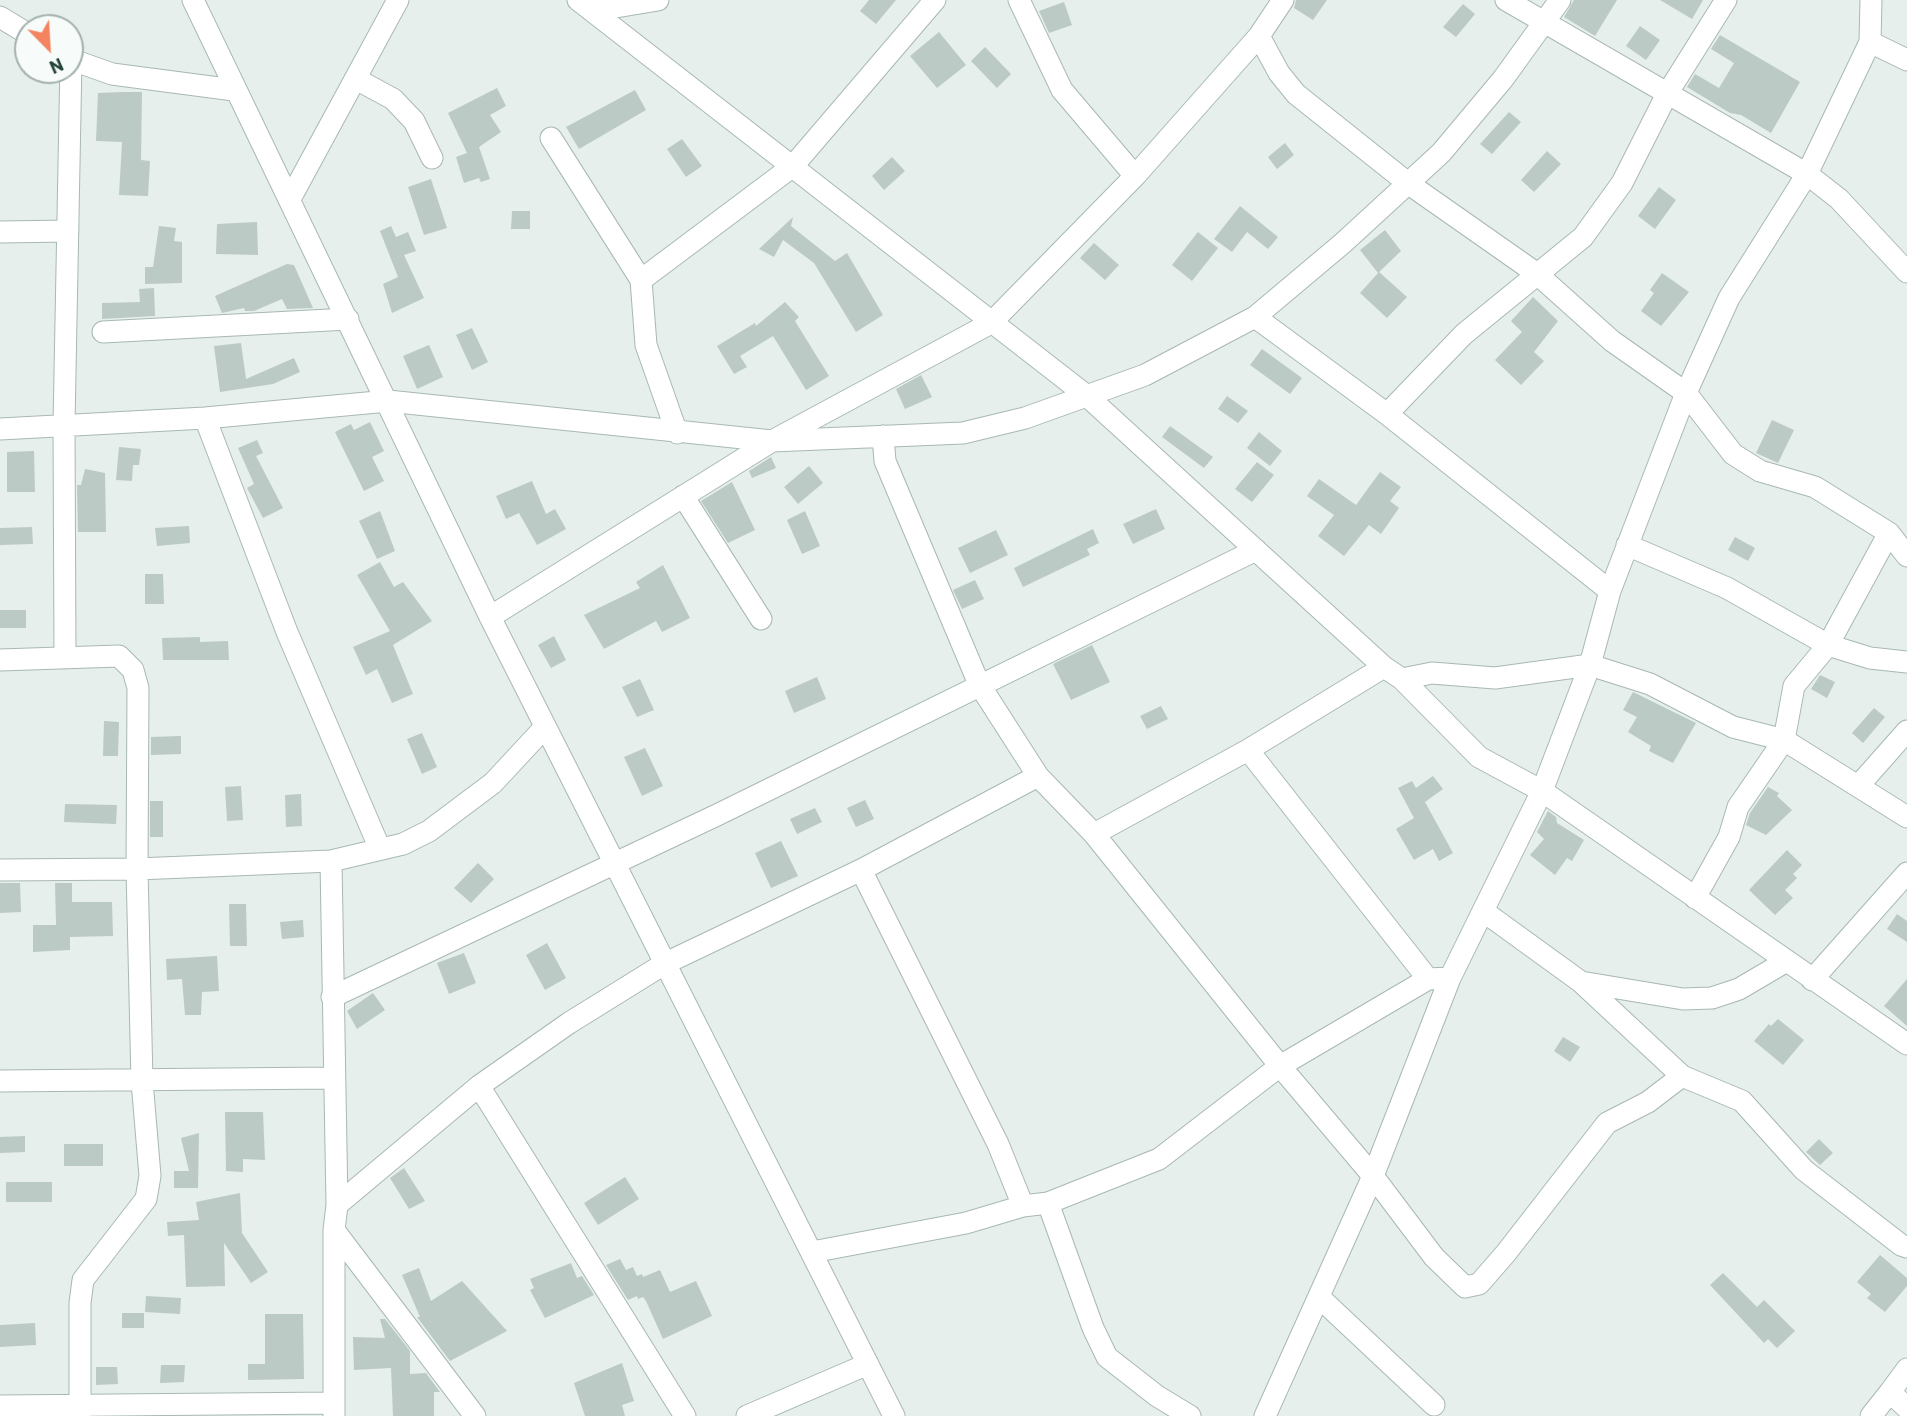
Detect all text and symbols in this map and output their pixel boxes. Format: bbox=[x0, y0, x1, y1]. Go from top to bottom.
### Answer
north arrow bbox=[14, 14, 84, 84]
text: N bbox=[46, 54, 67, 80]

